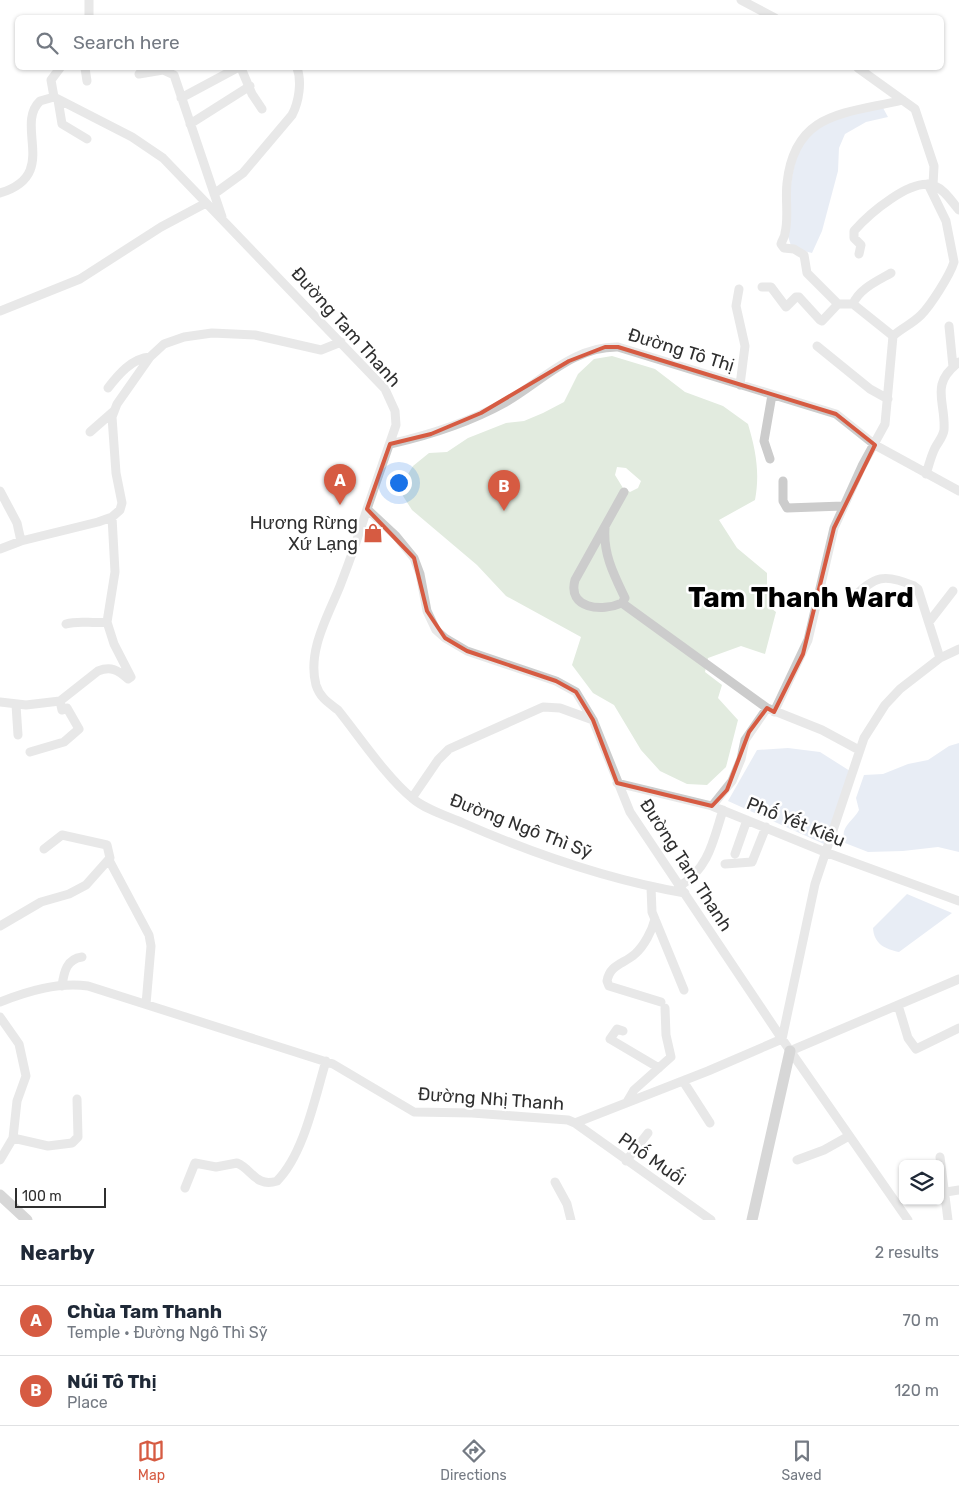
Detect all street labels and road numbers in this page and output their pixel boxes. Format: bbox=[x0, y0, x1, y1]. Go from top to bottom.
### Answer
street label: Đường Tam Thanh bbox=[286, 263, 406, 391]
street label: Đường Tô Thị bbox=[625, 323, 737, 377]
street label: Đường Ngô Thì Sỹ bbox=[447, 789, 595, 863]
street label: Phố Yết Kiêu bbox=[743, 791, 849, 852]
street label: Đường Tam Thanh bbox=[635, 795, 737, 935]
street label: Đường Nhị Thanh bbox=[417, 1083, 565, 1115]
street label: Phố Muối bbox=[614, 1127, 690, 1190]

